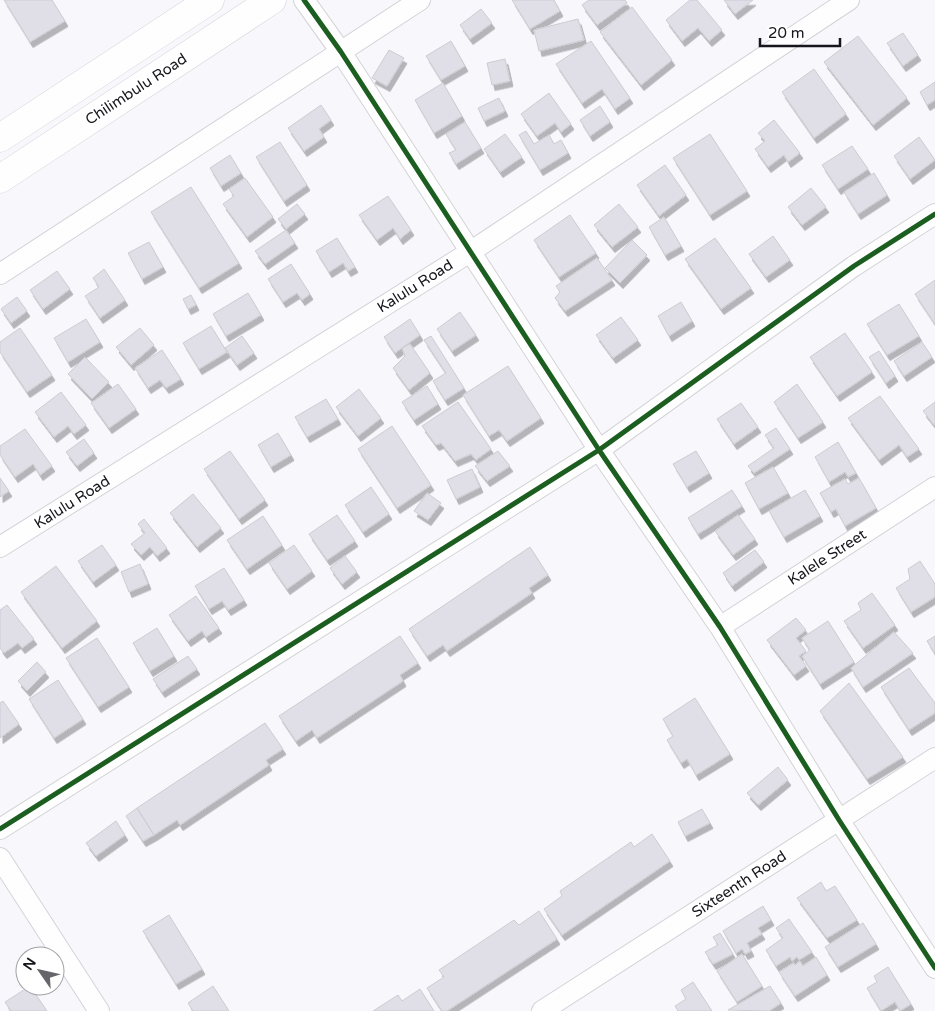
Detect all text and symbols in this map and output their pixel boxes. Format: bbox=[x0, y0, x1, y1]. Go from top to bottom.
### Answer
scale bar bbox=[760, 15, 840, 47]
text: 20 m bbox=[768, 24, 805, 42]
street label: Chilimbulu Road bbox=[82, 49, 190, 129]
street label: Kalulu Road bbox=[374, 256, 456, 316]
street label: Kalulu Road bbox=[31, 472, 113, 532]
street label: Kalele Street bbox=[784, 525, 870, 589]
street label: Sixteenth Road bbox=[688, 847, 790, 921]
north arrow bbox=[15, 946, 65, 996]
text: N bbox=[19, 955, 40, 973]

